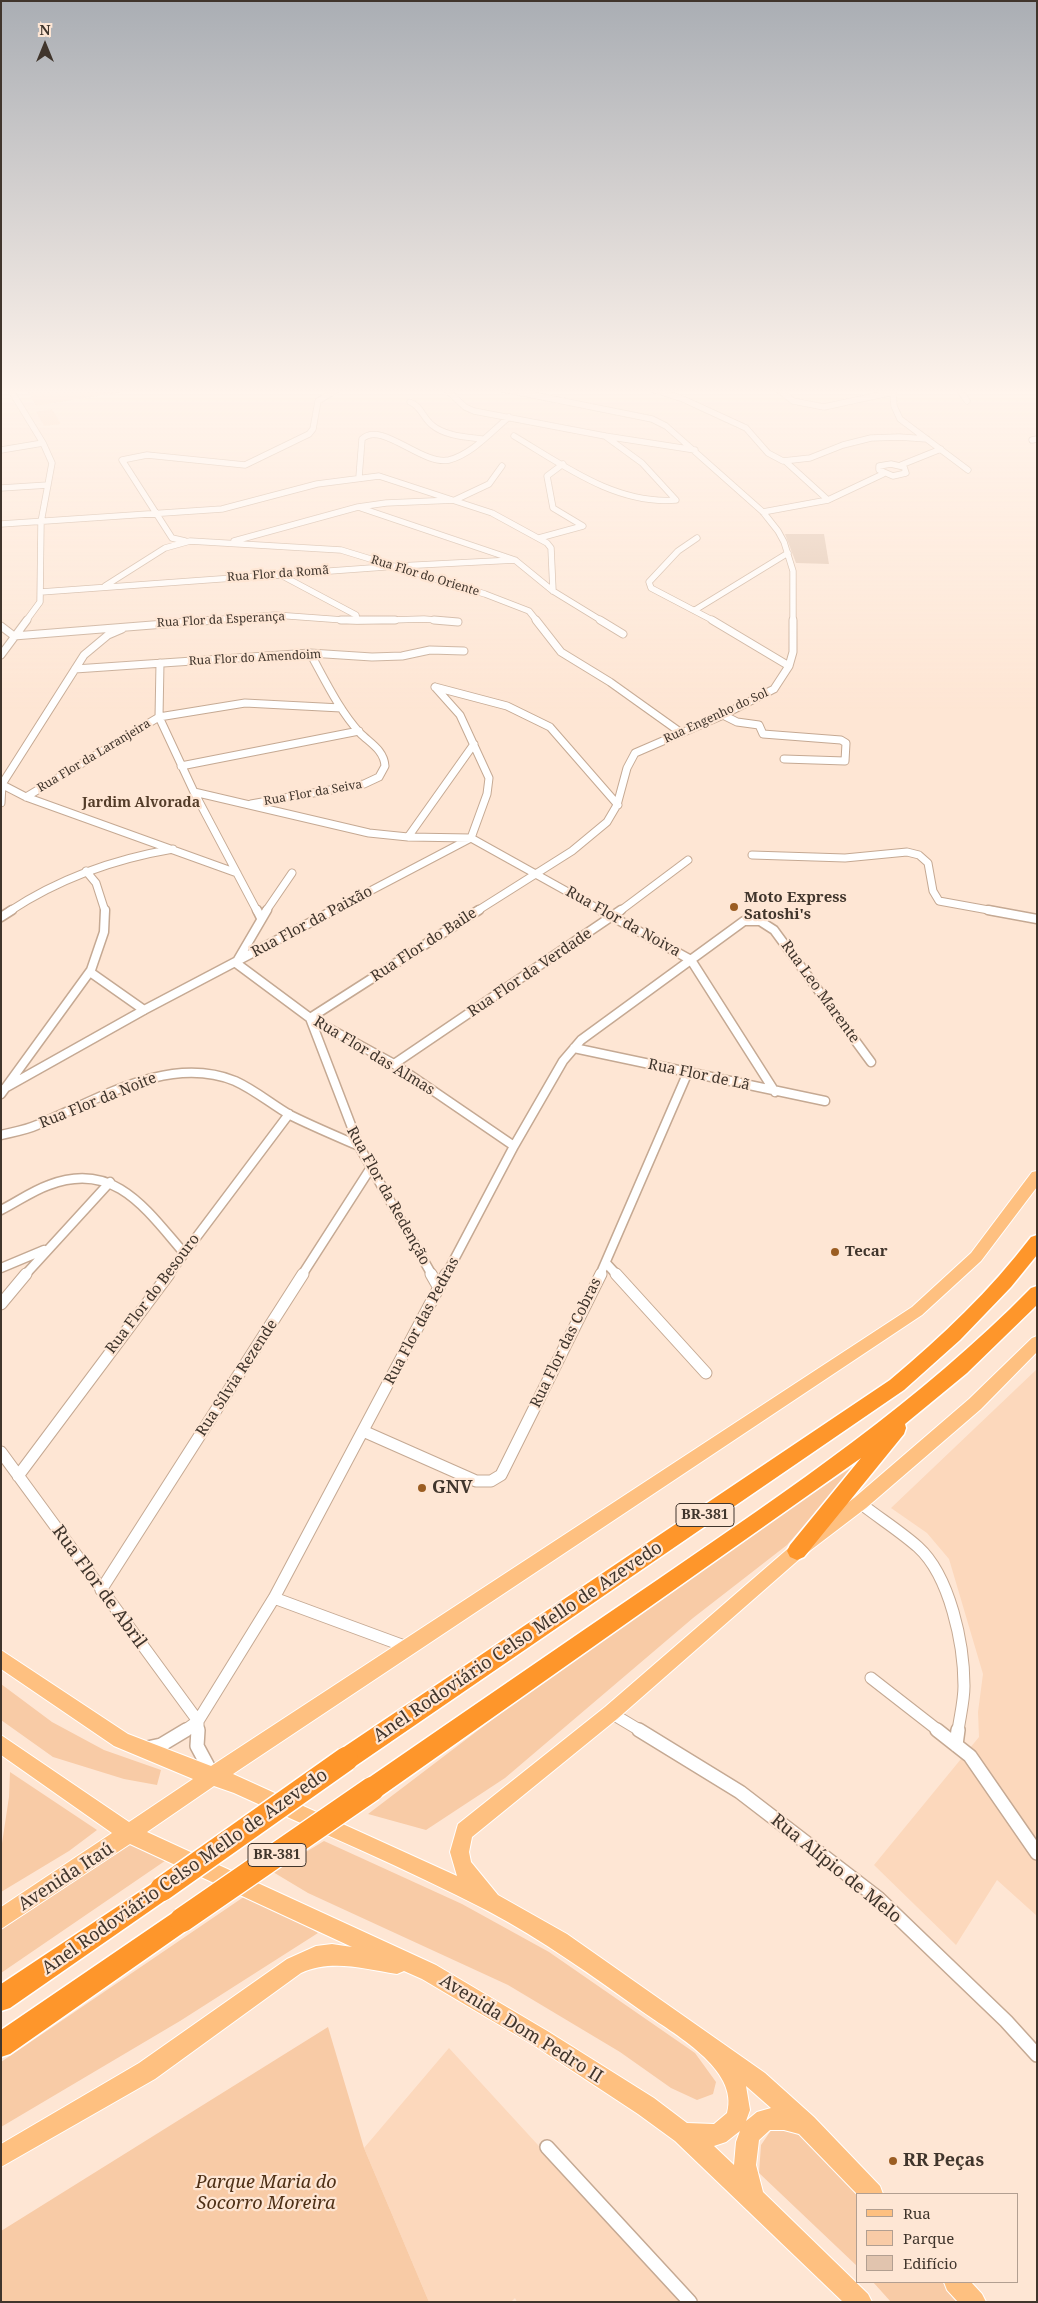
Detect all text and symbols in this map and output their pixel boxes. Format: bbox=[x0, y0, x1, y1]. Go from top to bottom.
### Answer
north arrow bbox=[20, 20, 70, 70]
text: N bbox=[39, 20, 51, 39]
street label: Rua Flor do Oriente bbox=[369, 553, 481, 599]
street label: Rua Flor da Romã bbox=[227, 563, 329, 585]
street label: Rua Flor da Esperança bbox=[157, 609, 285, 631]
street label: Rua Flor do Amendoim bbox=[188, 647, 322, 669]
street label: Rua Engenho do Sol bbox=[662, 686, 770, 746]
street label: Rua Flor da Laranjeira bbox=[35, 717, 153, 795]
street label: Rua Flor da Seiva bbox=[263, 777, 363, 809]
district label: Jardim Alvorada bbox=[82, 795, 200, 811]
street label: Rua Flor da Paixão bbox=[248, 882, 376, 962]
street label: Rua Flor da Noiva bbox=[562, 883, 684, 961]
place label: Moto Express Satoshi's bbox=[744, 889, 847, 924]
marker: Moto Express Satoshi's bbox=[728, 901, 740, 913]
street label: Rua Flor do Baile bbox=[368, 904, 480, 986]
street label: Rua Flor da Verdade bbox=[465, 925, 595, 1021]
street label: Rua Leo Marente bbox=[777, 937, 863, 1047]
street label: Rua Flor das Almas bbox=[310, 1013, 438, 1099]
street label: Rua Flor de Lã bbox=[646, 1055, 752, 1095]
street label: Rua Flor da Noite bbox=[37, 1069, 159, 1133]
street label: Rua Flor da Redenção bbox=[342, 1124, 434, 1268]
street label: Rua Flor do Besouro bbox=[102, 1231, 204, 1357]
place label: Tecar bbox=[845, 1243, 888, 1261]
marker: Tecar bbox=[829, 1246, 841, 1258]
street label: Rua Flor das Pedras bbox=[381, 1254, 463, 1388]
street label: Rua Flor das Cobras bbox=[527, 1275, 605, 1411]
street label: Rua Sílvia Rezende bbox=[193, 1316, 281, 1440]
place label: GNV bbox=[432, 1477, 473, 1499]
marker: GNV bbox=[416, 1482, 428, 1494]
road number: BR-381 bbox=[676, 1504, 734, 1526]
street label: Rua Flor de Abril bbox=[47, 1521, 151, 1653]
street label: Anel Rodoviário Celso Mello de Azevedo bbox=[369, 1537, 667, 1747]
street label: Anel Rodoviário Celso Mello de Azevedo bbox=[38, 1764, 332, 1980]
street label: Rua Alípio de Melo bbox=[766, 1810, 906, 1928]
street label: Avenida Itaú bbox=[14, 1838, 118, 1916]
road number: BR-381 bbox=[248, 1844, 306, 1866]
street label: Avenida Dom Pedro II bbox=[435, 1970, 607, 2088]
place label: RR Peças bbox=[903, 2150, 984, 2172]
marker: RR Peças bbox=[887, 2155, 899, 2167]
park label: Parque Maria do Socorro Moreira bbox=[195, 2172, 337, 2214]
legend bbox=[856, 2193, 1018, 2283]
text: Rua bbox=[903, 2203, 931, 2223]
text: Parque bbox=[903, 2228, 954, 2248]
text: Edifício bbox=[903, 2253, 958, 2273]

